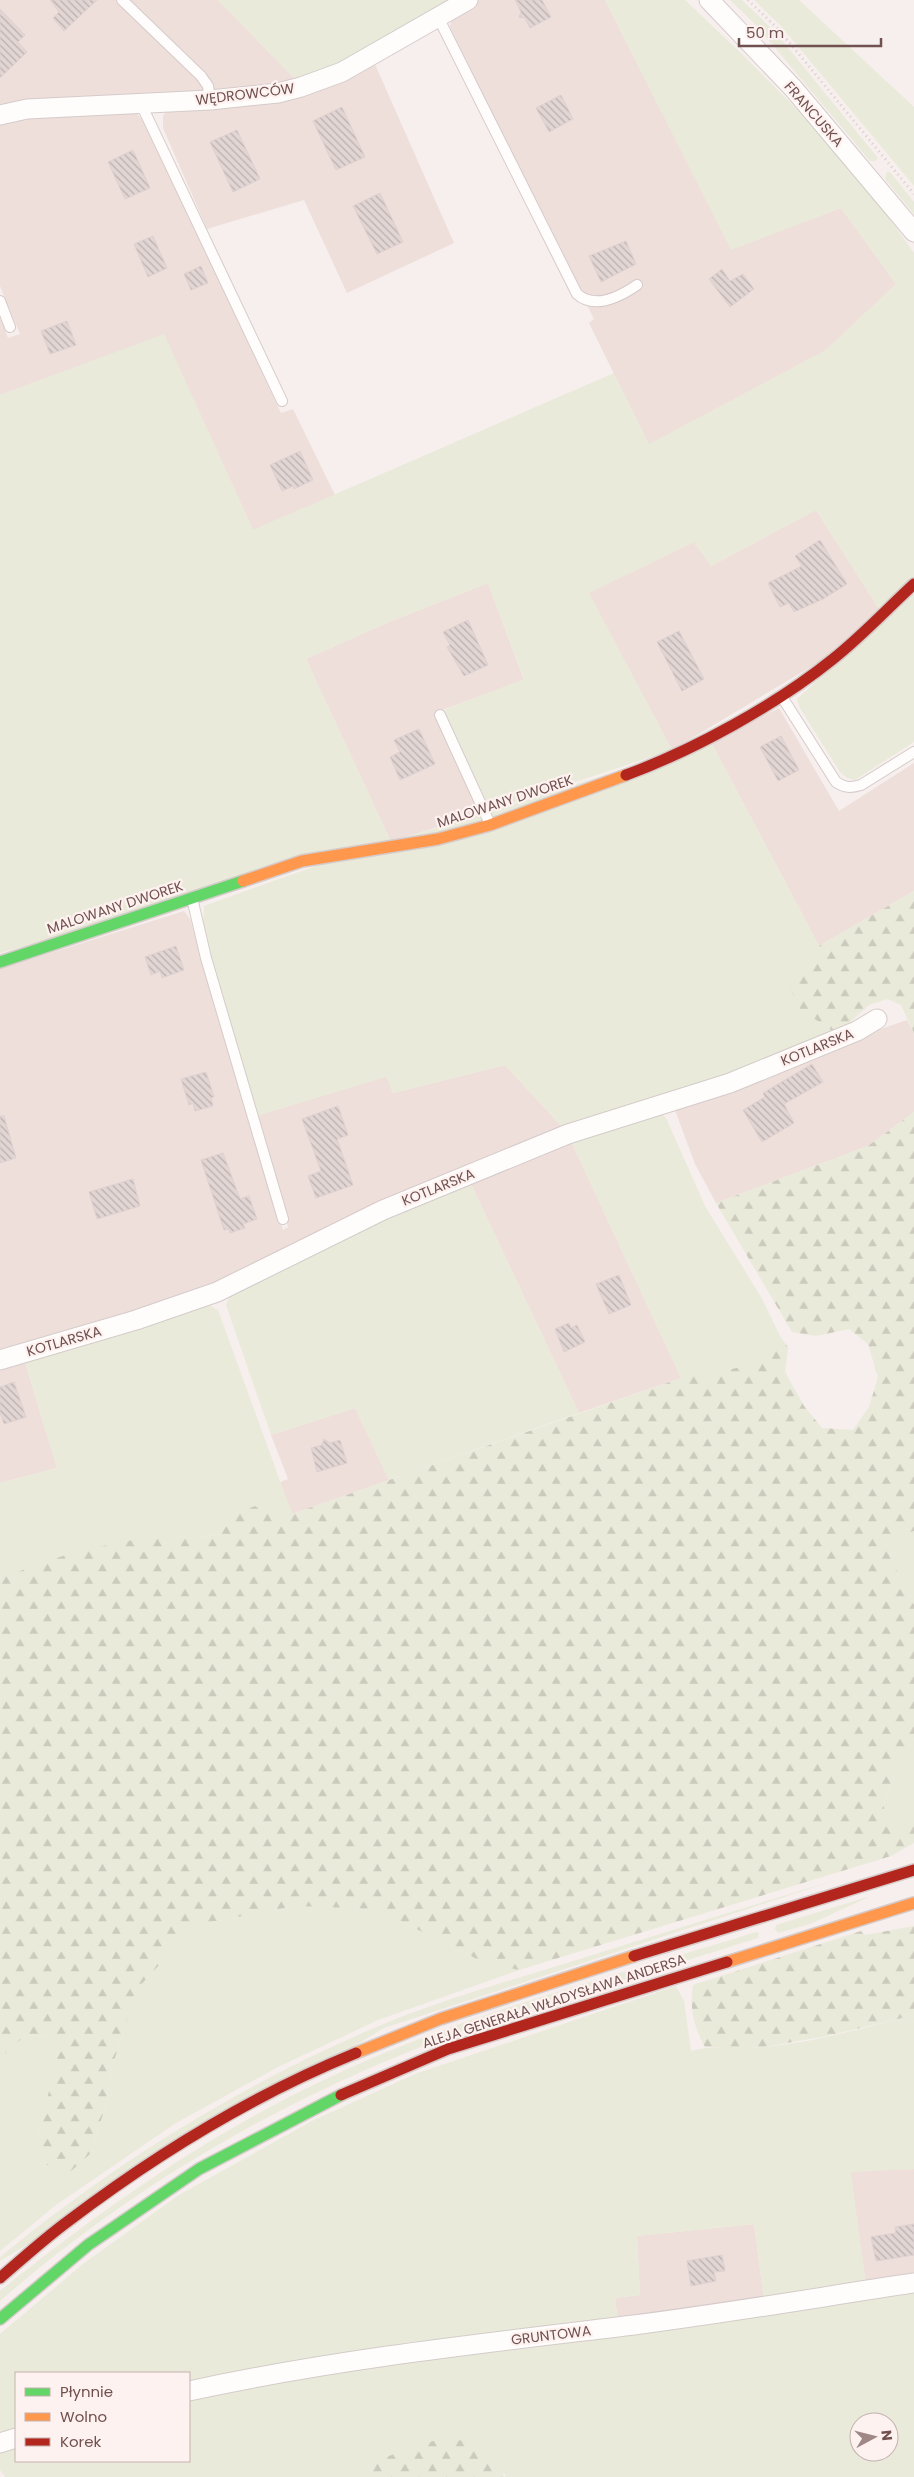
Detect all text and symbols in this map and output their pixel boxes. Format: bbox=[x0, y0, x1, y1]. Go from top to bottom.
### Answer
scale bar bbox=[739, 15, 882, 47]
text: 50 m bbox=[746, 22, 784, 43]
street label: FRANCUSKA bbox=[780, 77, 848, 151]
street label: WĘDROWCÓW bbox=[194, 78, 296, 110]
street label: MALOWANY DWOREK bbox=[434, 769, 576, 832]
street label: MALOWANY DWOREK bbox=[44, 875, 186, 938]
street label: KOTLARSKA bbox=[778, 1023, 856, 1071]
street label: KOTLARSKA bbox=[399, 1163, 477, 1211]
street label: KOTLARSKA bbox=[24, 1321, 104, 1361]
street label: ALEJA GENERAŁA WŁADYSŁAWA ANDERSA bbox=[420, 1949, 688, 2053]
street label: GRUNTOWA bbox=[510, 2320, 592, 2350]
legend bbox=[15, 2372, 190, 2462]
text: Płynnie bbox=[60, 2381, 113, 2402]
text: Wolno bbox=[60, 2406, 107, 2427]
north arrow bbox=[849, 2412, 899, 2462]
text: N bbox=[876, 2429, 897, 2442]
text: Korek bbox=[60, 2431, 101, 2452]

